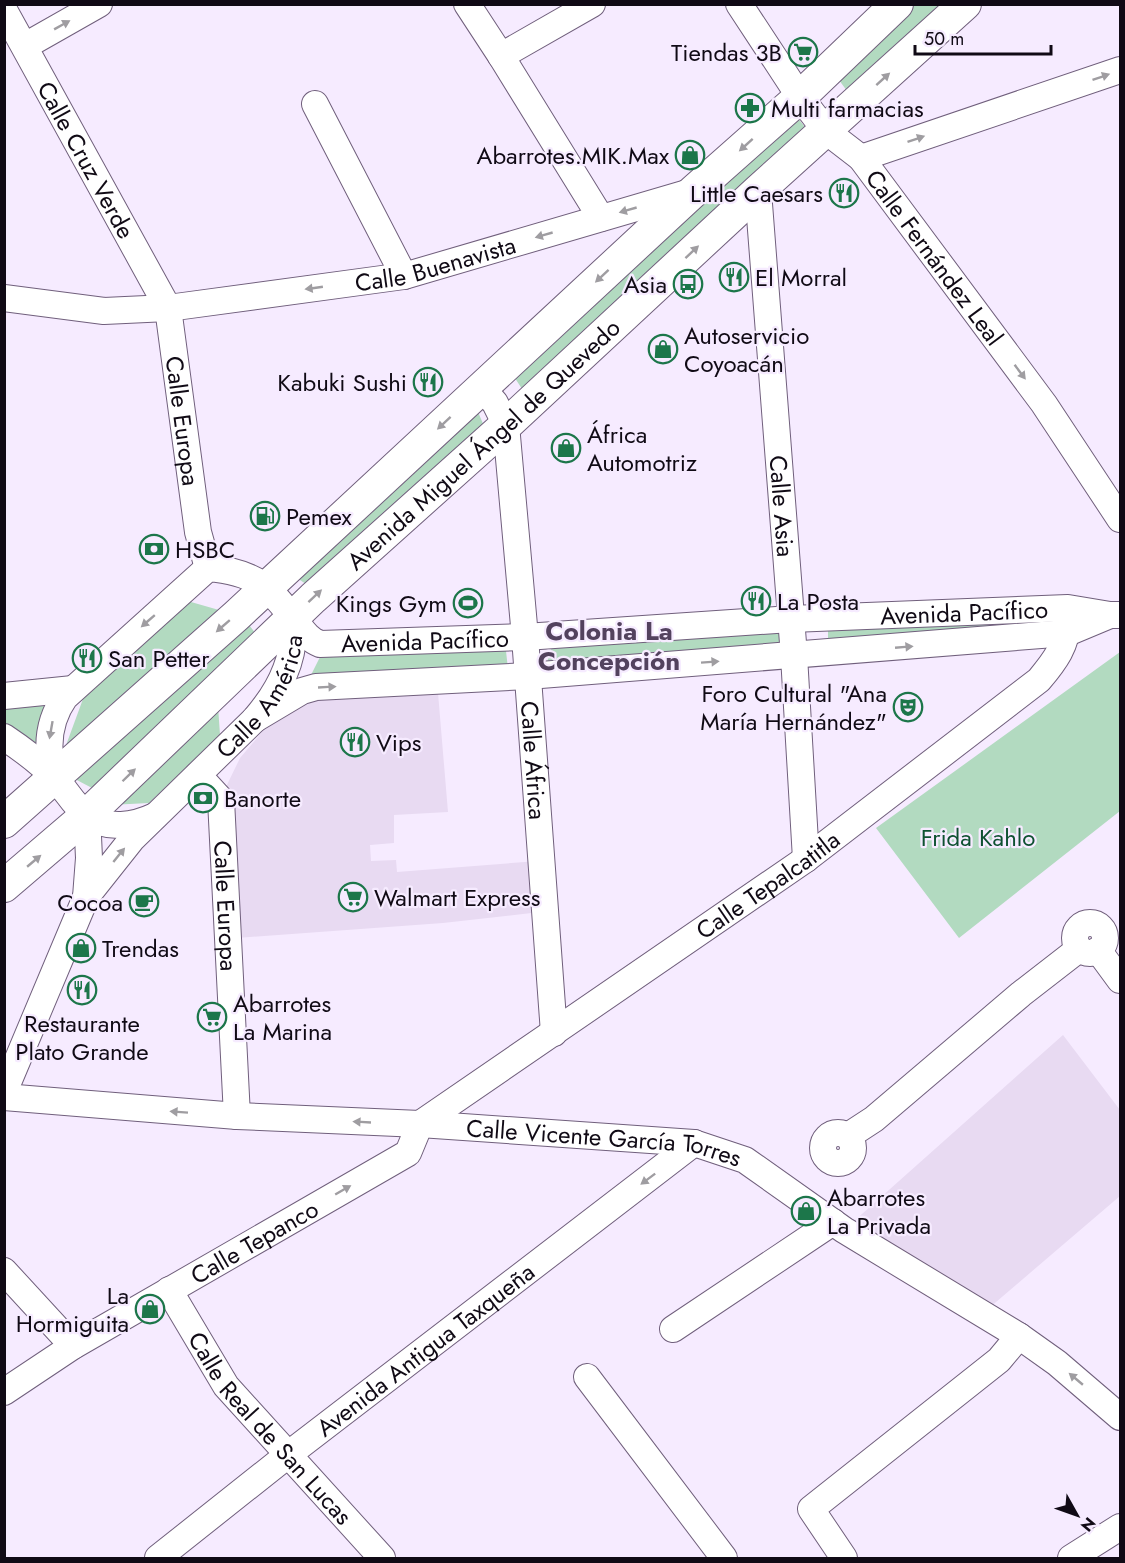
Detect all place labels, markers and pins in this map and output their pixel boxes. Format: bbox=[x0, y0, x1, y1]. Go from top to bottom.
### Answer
place label: Tiendas 3B bbox=[671, 35, 782, 70]
supermarket icon: Tiendas 3B bbox=[787, 36, 819, 68]
place label: Multi farmacias bbox=[771, 91, 924, 126]
pharmacy icon: Multi farmacias bbox=[734, 92, 766, 124]
place label: Abarrotes.MIK.Max bbox=[477, 138, 670, 173]
shop icon: Abarrotes.MIK.Max bbox=[674, 139, 706, 171]
place label: Little Caesars bbox=[690, 176, 823, 211]
restaurant icon: Little Caesars bbox=[828, 177, 860, 209]
place label: El Morral bbox=[755, 260, 847, 295]
restaurant icon: El Morral bbox=[718, 261, 750, 293]
place label: Asia bbox=[624, 267, 667, 302]
bus stop icon: Asia bbox=[672, 268, 704, 300]
place label: Autoservicio Coyoacán bbox=[684, 318, 809, 381]
shop icon: Autoservicio Coyoacán bbox=[647, 333, 679, 365]
place label: Kabuki Sushi bbox=[277, 365, 407, 400]
restaurant icon: Kabuki Sushi bbox=[412, 366, 444, 398]
place label: África Automotriz bbox=[587, 417, 697, 480]
shop icon: África Automotriz bbox=[550, 432, 582, 464]
place label: Pemex bbox=[286, 499, 353, 534]
fuel station icon: Pemex bbox=[249, 500, 281, 532]
place label: HSBC bbox=[175, 532, 235, 567]
bank icon: HSBC bbox=[138, 533, 170, 565]
place label: La Posta bbox=[777, 584, 859, 619]
restaurant icon: La Posta bbox=[740, 585, 772, 617]
place label: Kings Gym bbox=[336, 586, 447, 621]
sports icon: Kings Gym bbox=[452, 587, 484, 619]
place label: San Petter bbox=[108, 641, 210, 676]
restaurant icon: San Petter bbox=[71, 642, 103, 674]
place label: Foro Cultural "Ana María Hernández" bbox=[700, 676, 887, 739]
theatre icon: Foro Cultural "Ana María Hernández" bbox=[892, 691, 924, 723]
place label: Vips bbox=[376, 725, 421, 760]
restaurant icon: Vips bbox=[339, 726, 371, 758]
place label: Banorte bbox=[224, 781, 301, 816]
bank icon: Banorte bbox=[187, 782, 219, 814]
place label: Walmart Express bbox=[374, 880, 540, 915]
supermarket icon: Walmart Express bbox=[337, 881, 369, 913]
place label: Cocoa bbox=[57, 885, 123, 920]
cafe icon: Cocoa bbox=[128, 886, 160, 918]
place label: Trendas bbox=[102, 931, 179, 966]
shop icon: Trendas bbox=[65, 932, 97, 964]
restaurant icon: Restaurante Plato Grande bbox=[66, 974, 98, 1006]
place label: Abarrotes La Marina bbox=[233, 986, 332, 1049]
supermarket icon: Abarrotes La Marina bbox=[196, 1001, 228, 1033]
place label: Restaurante Plato Grande bbox=[15, 1006, 149, 1069]
place label: Abarrotes La Privada bbox=[827, 1180, 931, 1243]
shop icon: Abarrotes La Privada bbox=[790, 1195, 822, 1227]
place label: La Hormiguita bbox=[16, 1278, 129, 1341]
shop icon: La Hormiguita bbox=[134, 1293, 166, 1325]

